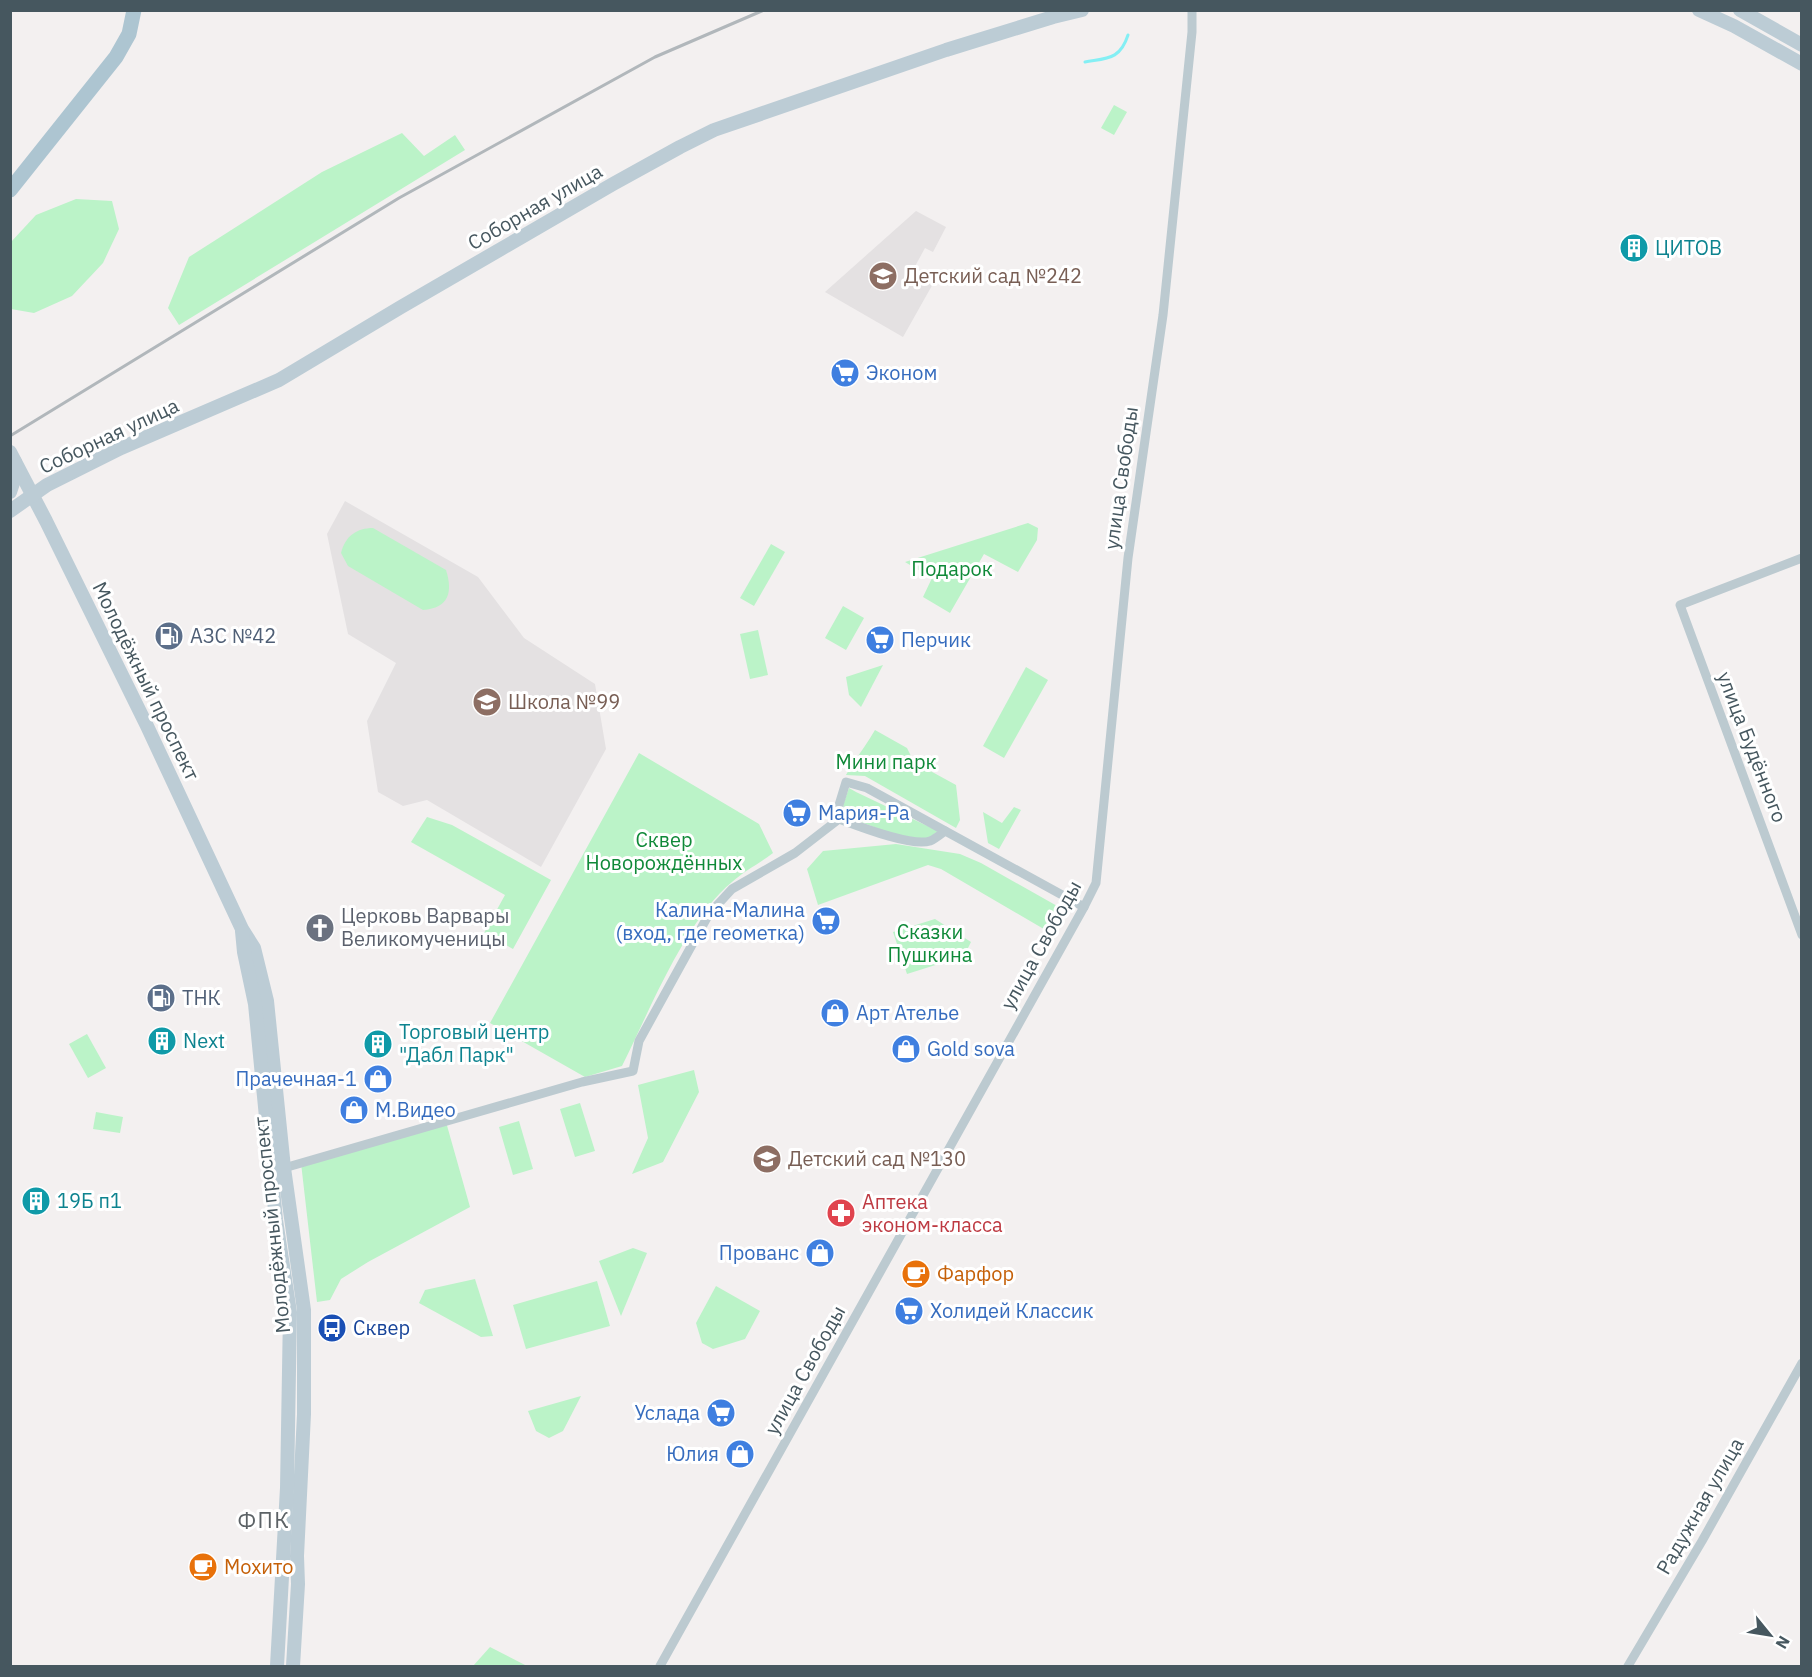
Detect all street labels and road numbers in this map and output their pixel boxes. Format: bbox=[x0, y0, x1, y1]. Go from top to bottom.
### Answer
street label: Соборная улица bbox=[463, 157, 607, 256]
street label: Соборная улица bbox=[35, 391, 183, 480]
street label: улица Свободы bbox=[1097, 405, 1144, 551]
street label: Молодёжный проспект bbox=[87, 577, 207, 785]
street label: улица Будённого bbox=[1711, 668, 1794, 826]
street label: улица Свободы bbox=[994, 875, 1087, 1014]
street label: Молодёжный проспект bbox=[247, 1115, 296, 1335]
street label: улица Свободы bbox=[758, 1300, 851, 1439]
street label: Радужная улица bbox=[1649, 1432, 1750, 1579]

